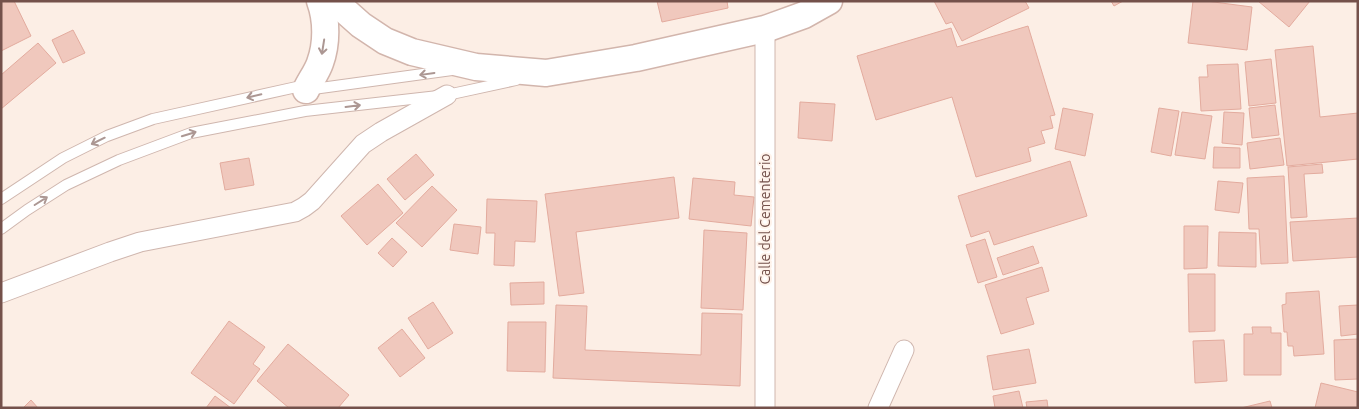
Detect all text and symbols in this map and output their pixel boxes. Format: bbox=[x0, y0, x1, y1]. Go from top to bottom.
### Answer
one-way arrow bbox=[318, 39, 328, 55]
one-way arrow bbox=[420, 69, 436, 79]
one-way arrow bbox=[246, 92, 262, 102]
one-way arrow bbox=[345, 101, 361, 111]
one-way arrow bbox=[181, 129, 197, 139]
one-way arrow bbox=[91, 137, 106, 146]
street label: Calle del Cementerio bbox=[757, 153, 773, 285]
one-way arrow bbox=[34, 196, 48, 206]

